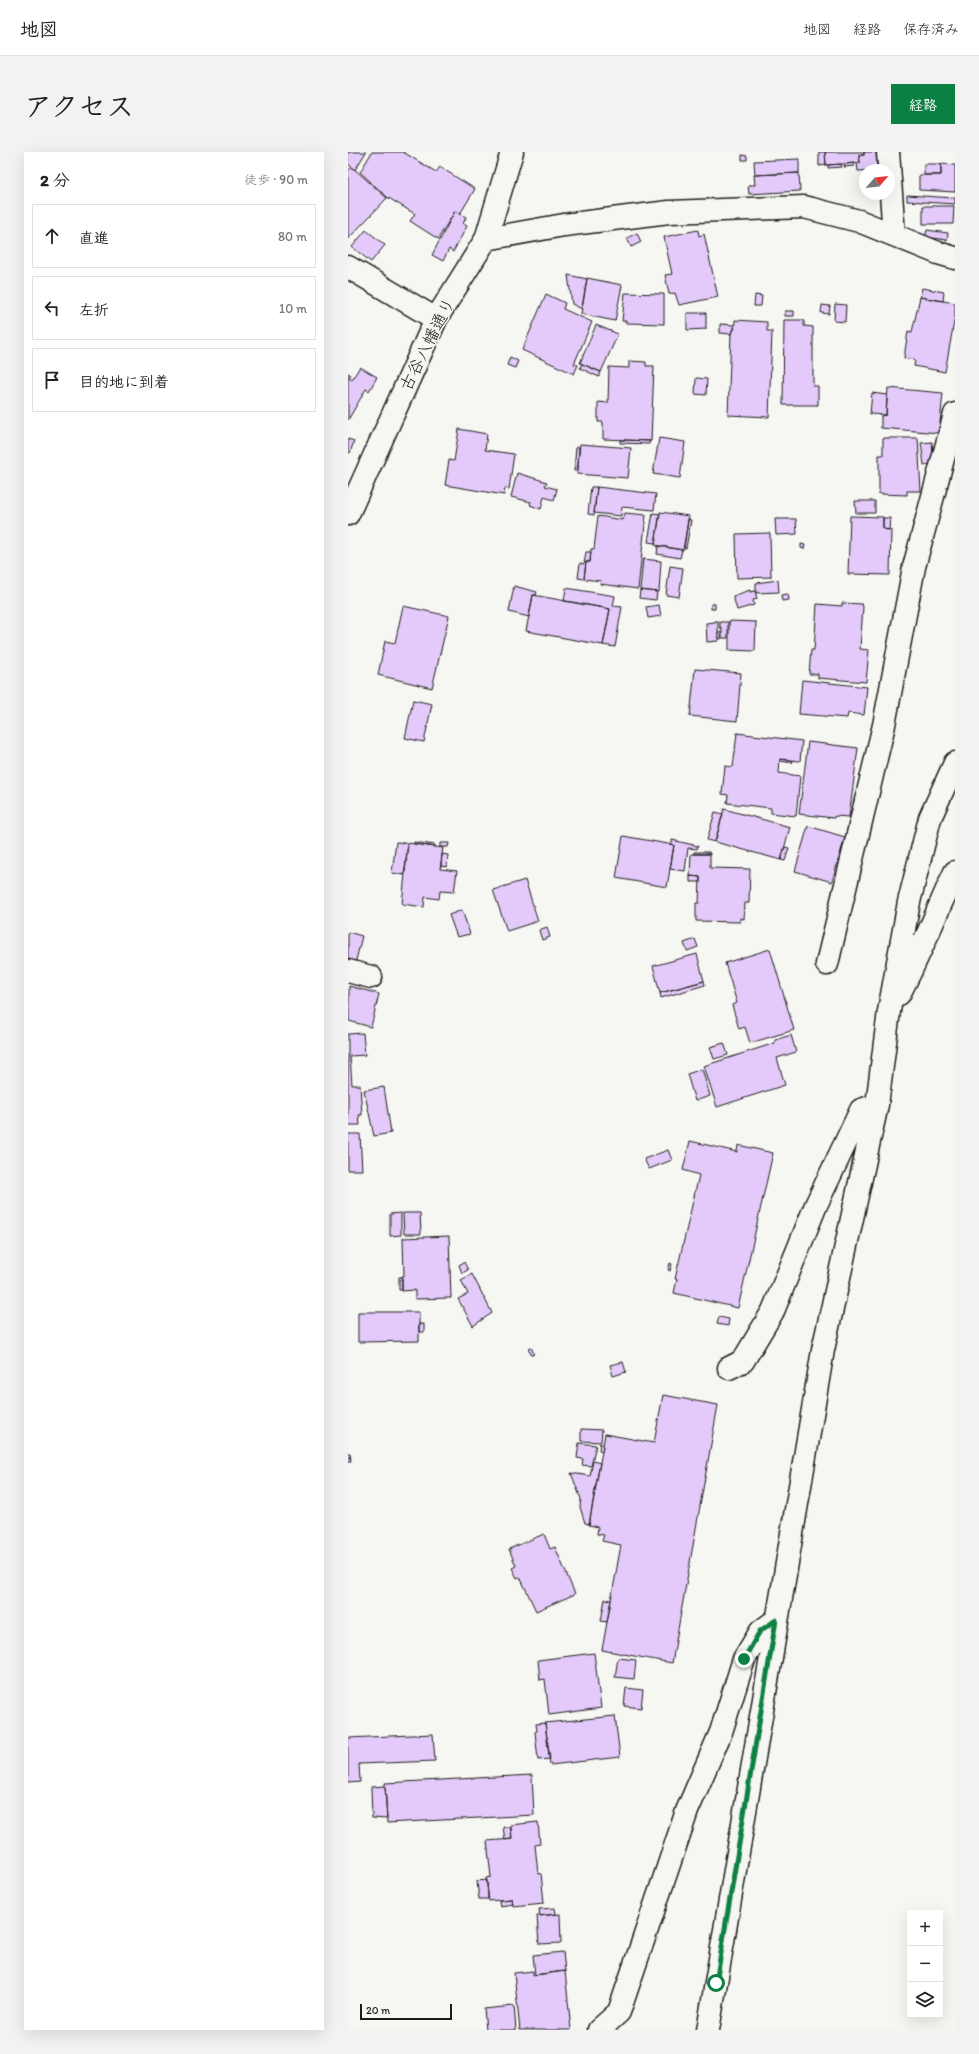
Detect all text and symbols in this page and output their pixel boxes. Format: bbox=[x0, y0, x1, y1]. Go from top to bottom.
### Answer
text: 地図 bbox=[20, 18, 58, 41]
text: 地図 bbox=[803, 21, 831, 38]
text: 経路 bbox=[853, 21, 881, 38]
text: 保存済み bbox=[903, 21, 959, 38]
button: 経路 bbox=[891, 84, 955, 124]
text: アクセス bbox=[24, 89, 134, 123]
north arrow bbox=[859, 164, 895, 200]
text: 2 分 bbox=[40, 170, 70, 190]
text: 徒歩 · 90 m bbox=[244, 172, 308, 187]
icon: ahead bbox=[41, 225, 63, 247]
text: 直進 bbox=[79, 229, 109, 247]
text: 80 m bbox=[278, 229, 307, 244]
street label: 古谷八幡通り bbox=[395, 294, 459, 394]
icon: left bbox=[41, 297, 63, 319]
text: 左折 bbox=[79, 301, 109, 319]
text: 10 m bbox=[279, 301, 307, 316]
icon: arrive bbox=[41, 369, 63, 391]
text: 目的地に到着 bbox=[79, 373, 169, 391]
route end bbox=[735, 1650, 753, 1668]
map controls bbox=[907, 1910, 943, 2018]
button: + bbox=[907, 1910, 943, 1946]
button: − bbox=[907, 1946, 943, 1982]
route start bbox=[707, 1974, 725, 1992]
button: layers bbox=[907, 1982, 943, 2018]
scale bar bbox=[360, 2002, 452, 2021]
text: 20 m bbox=[366, 2004, 390, 2017]

